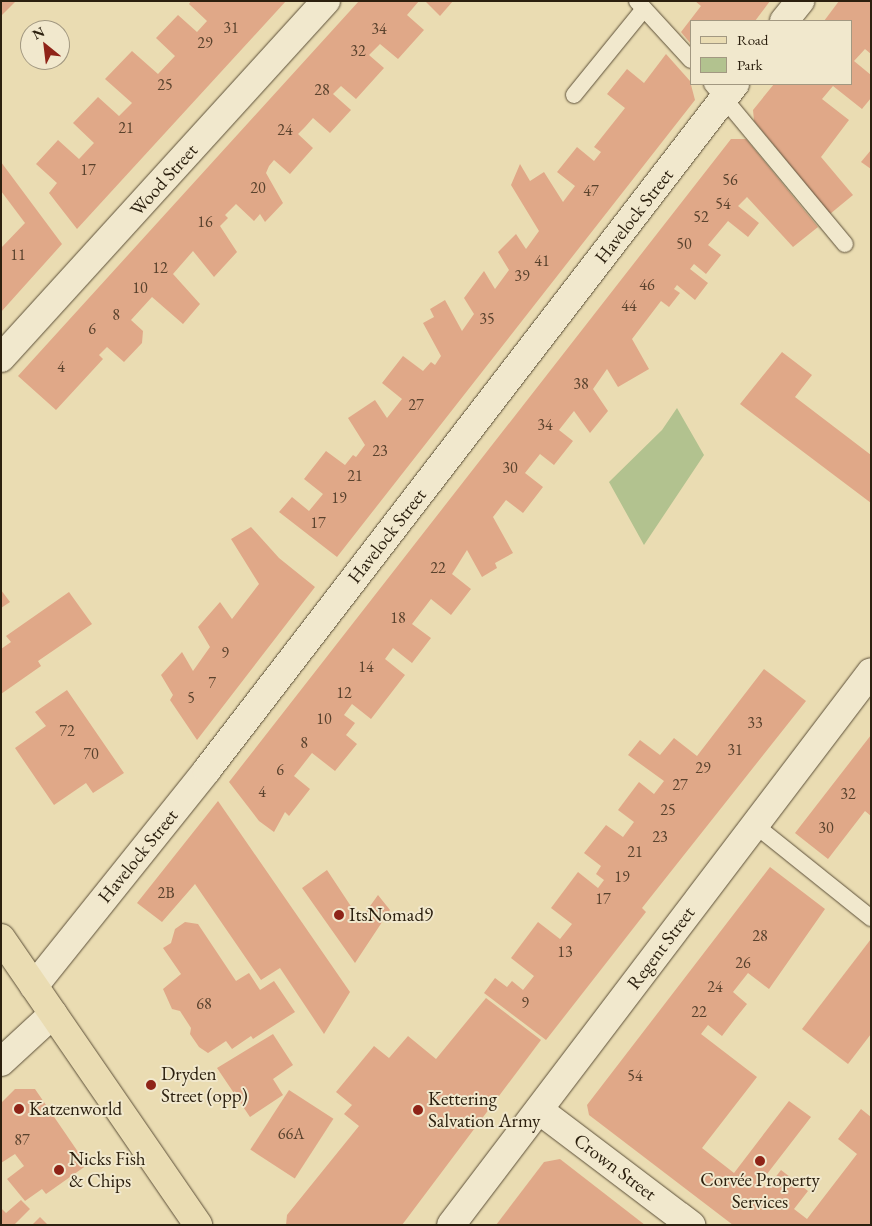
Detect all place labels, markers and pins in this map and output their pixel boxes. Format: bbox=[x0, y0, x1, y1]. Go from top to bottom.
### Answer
place label: ItsNomad9 bbox=[349, 904, 433, 926]
marker: ItsNomad9 bbox=[333, 909, 345, 921]
place label: Dryden Street (opp) bbox=[161, 1063, 248, 1107]
marker: Dryden Street (opp) bbox=[145, 1079, 157, 1091]
place label: Kettering Salvation Army bbox=[428, 1088, 540, 1132]
place label: Katzenworld bbox=[29, 1098, 122, 1120]
marker: Katzenworld bbox=[13, 1103, 25, 1115]
marker: Kettering Salvation Army bbox=[412, 1104, 424, 1116]
place label: Nicks Fish & Chips bbox=[69, 1148, 146, 1192]
marker: Corvée Property Services bbox=[754, 1155, 766, 1167]
marker: Nicks Fish & Chips bbox=[53, 1164, 65, 1176]
place label: Corvée Property Services bbox=[700, 1169, 820, 1213]

